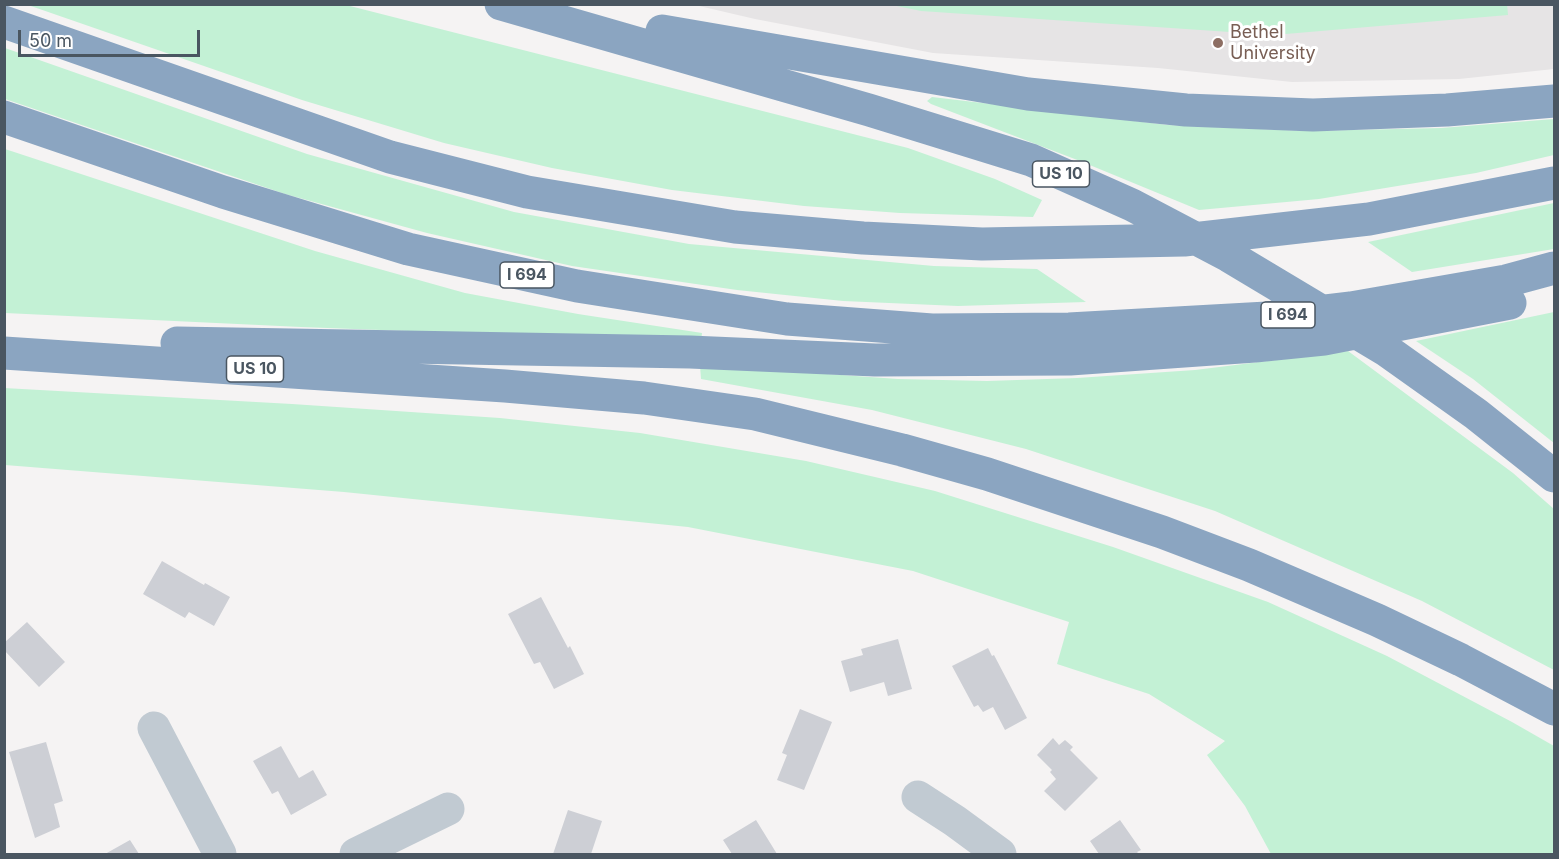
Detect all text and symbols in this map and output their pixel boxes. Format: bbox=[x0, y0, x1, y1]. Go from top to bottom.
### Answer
scale bar bbox=[21, 18, 202, 56]
place label: Bethel University bbox=[1230, 22, 1316, 64]
text: 50 m bbox=[29, 30, 72, 51]
marker: Bethel University bbox=[1211, 36, 1225, 50]
road number: US 10 bbox=[1032, 161, 1090, 187]
road number: I 694 bbox=[500, 262, 554, 288]
road number: I 694 bbox=[1261, 302, 1315, 328]
road number: US 10 bbox=[226, 356, 284, 382]

